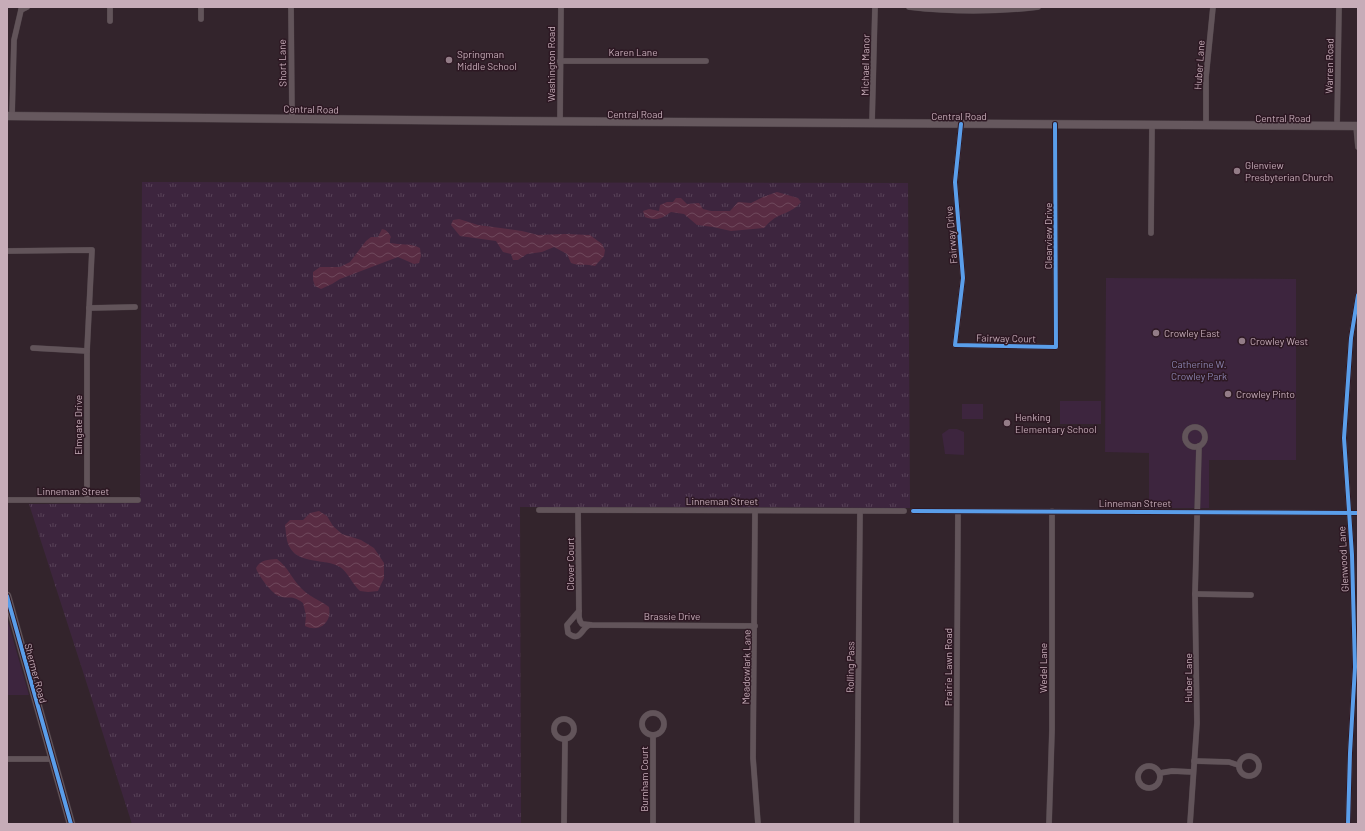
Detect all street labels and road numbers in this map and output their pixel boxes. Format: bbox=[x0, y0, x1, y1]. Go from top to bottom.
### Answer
street label: Washington Road bbox=[545, 26, 557, 102]
street label: Michael Manor bbox=[858, 34, 872, 96]
street label: Warren Road bbox=[1323, 38, 1335, 94]
street label: Short Lane bbox=[276, 39, 288, 87]
street label: Huber Lane bbox=[1191, 40, 1207, 90]
street label: Karen Lane bbox=[609, 46, 657, 58]
street label: Central Road bbox=[283, 103, 339, 115]
street label: Central Road bbox=[607, 108, 663, 120]
street label: Central Road bbox=[931, 110, 987, 122]
street label: Central Road bbox=[1255, 112, 1311, 124]
street label: Clearview Drive bbox=[1042, 203, 1054, 269]
street label: Fairway Drive bbox=[942, 206, 960, 264]
street label: Fairway Court bbox=[976, 331, 1036, 345]
street label: Elmgate Drive bbox=[72, 395, 84, 455]
street label: Linneman Street bbox=[37, 485, 110, 497]
street label: Linneman Street bbox=[686, 495, 759, 507]
street label: Linneman Street bbox=[1099, 497, 1172, 509]
street label: Glenwood Lane bbox=[1335, 526, 1351, 592]
street label: Clover Court bbox=[564, 537, 576, 591]
street label: Brassie Drive bbox=[644, 610, 700, 622]
street label: Prairie Lawn Road bbox=[942, 628, 954, 706]
street label: Meadowlark Lane bbox=[739, 629, 753, 705]
street label: Rolling Pass bbox=[844, 641, 856, 693]
street label: Shermer Road bbox=[22, 642, 50, 704]
street label: Wedel Lane bbox=[1037, 643, 1049, 693]
street label: Huber Lane bbox=[1182, 653, 1194, 703]
street label: Burnham Court bbox=[638, 746, 650, 812]

